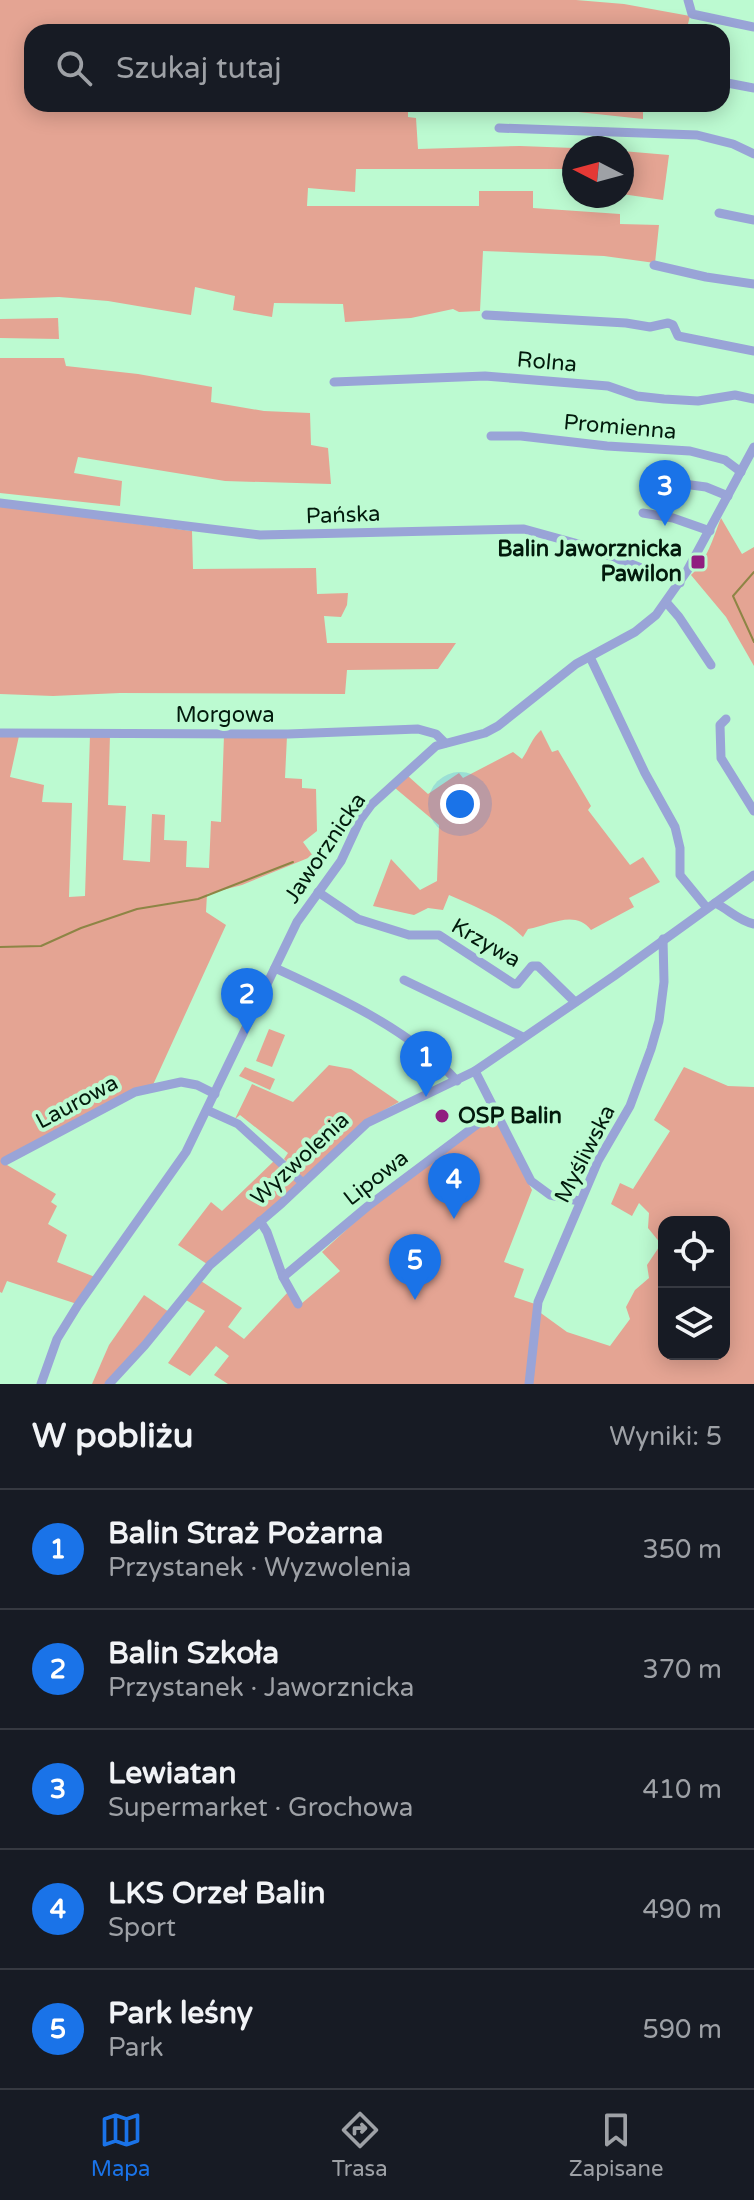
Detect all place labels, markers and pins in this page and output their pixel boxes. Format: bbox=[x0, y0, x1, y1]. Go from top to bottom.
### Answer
pin: 3 bbox=[639, 460, 691, 526]
place label: Balin Jaworznicka Pawilon bbox=[497, 536, 682, 587]
marker: Balin Jaworznicka Pawilon bbox=[689, 553, 707, 571]
pin: 2 bbox=[221, 968, 273, 1034]
pin: 1 bbox=[400, 1031, 452, 1097]
place label: OSP Balin bbox=[458, 1103, 562, 1129]
marker: OSP Balin bbox=[433, 1107, 451, 1125]
pin: 4 bbox=[428, 1153, 480, 1219]
pin: 5 bbox=[389, 1234, 441, 1300]

